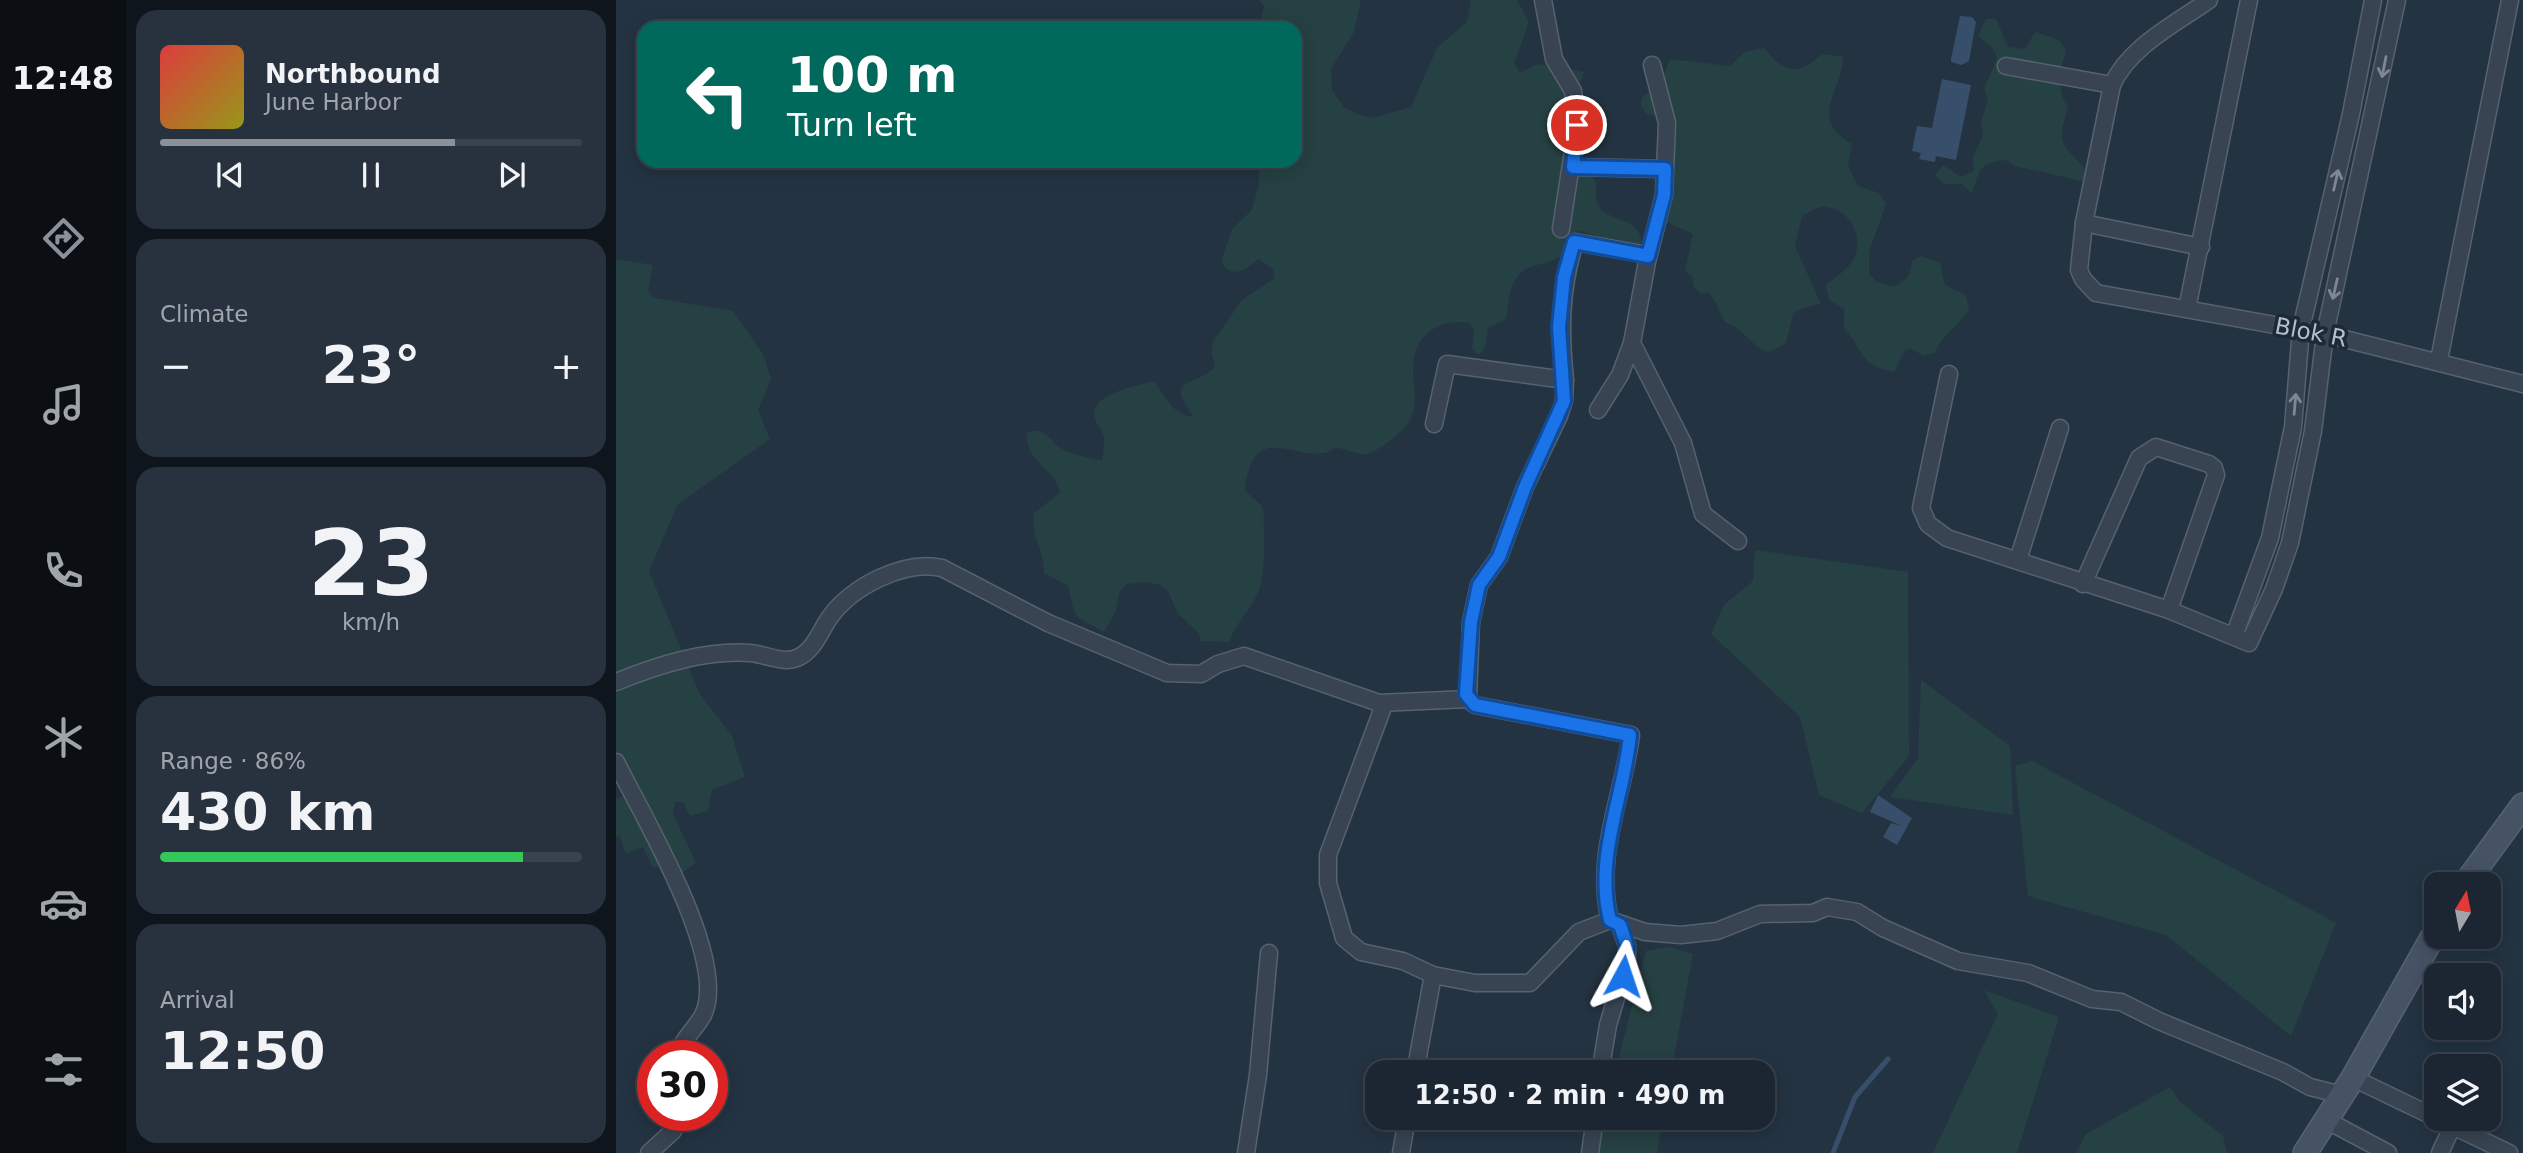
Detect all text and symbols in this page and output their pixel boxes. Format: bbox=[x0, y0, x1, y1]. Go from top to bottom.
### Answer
text: 100 m bbox=[787, 47, 957, 104]
icon: left bbox=[672, 49, 763, 140]
one-way arrow bbox=[2377, 55, 2391, 78]
text: 12:48 bbox=[12, 59, 114, 97]
text: Northbound bbox=[265, 59, 441, 89]
text: June Harbor bbox=[265, 89, 401, 115]
pin bbox=[1547, 95, 1607, 155]
text: Turn left bbox=[787, 106, 917, 144]
icon: arrive bbox=[1558, 106, 1596, 144]
icon: previous bbox=[211, 156, 249, 194]
icon: pause bbox=[352, 156, 390, 194]
icon: next bbox=[493, 156, 531, 194]
one-way arrow bbox=[2330, 170, 2343, 192]
icon: directions bbox=[39, 214, 88, 263]
one-way arrow bbox=[2328, 277, 2342, 300]
text: Climate bbox=[160, 301, 249, 327]
street label: Blok R bbox=[2273, 312, 2349, 352]
text: 23° bbox=[322, 335, 420, 395]
text: − bbox=[160, 344, 192, 388]
text: + bbox=[550, 344, 582, 388]
icon: music bbox=[39, 380, 88, 429]
one-way arrow bbox=[2289, 393, 2302, 416]
text: 23 bbox=[308, 511, 434, 616]
icon: phone bbox=[39, 546, 88, 595]
text: km/h bbox=[342, 609, 400, 635]
icon: climate bbox=[39, 713, 88, 762]
text: Range · 86% bbox=[160, 748, 306, 774]
text: 430 km bbox=[160, 782, 375, 842]
north arrow bbox=[2424, 872, 2501, 948]
map controls bbox=[2424, 872, 2501, 1131]
icon: car bbox=[39, 879, 88, 928]
position arrow bbox=[1586, 939, 1660, 1013]
button: sound bbox=[2424, 963, 2501, 1040]
text: Arrival bbox=[160, 987, 235, 1013]
text: 12:50 bbox=[160, 1021, 326, 1081]
speed limit sign: 30 bbox=[637, 1040, 728, 1131]
icon: filters bbox=[39, 1045, 88, 1094]
button: layers bbox=[2424, 1054, 2501, 1131]
text: 12:50 · 2 min · 490 m bbox=[1415, 1080, 1725, 1110]

